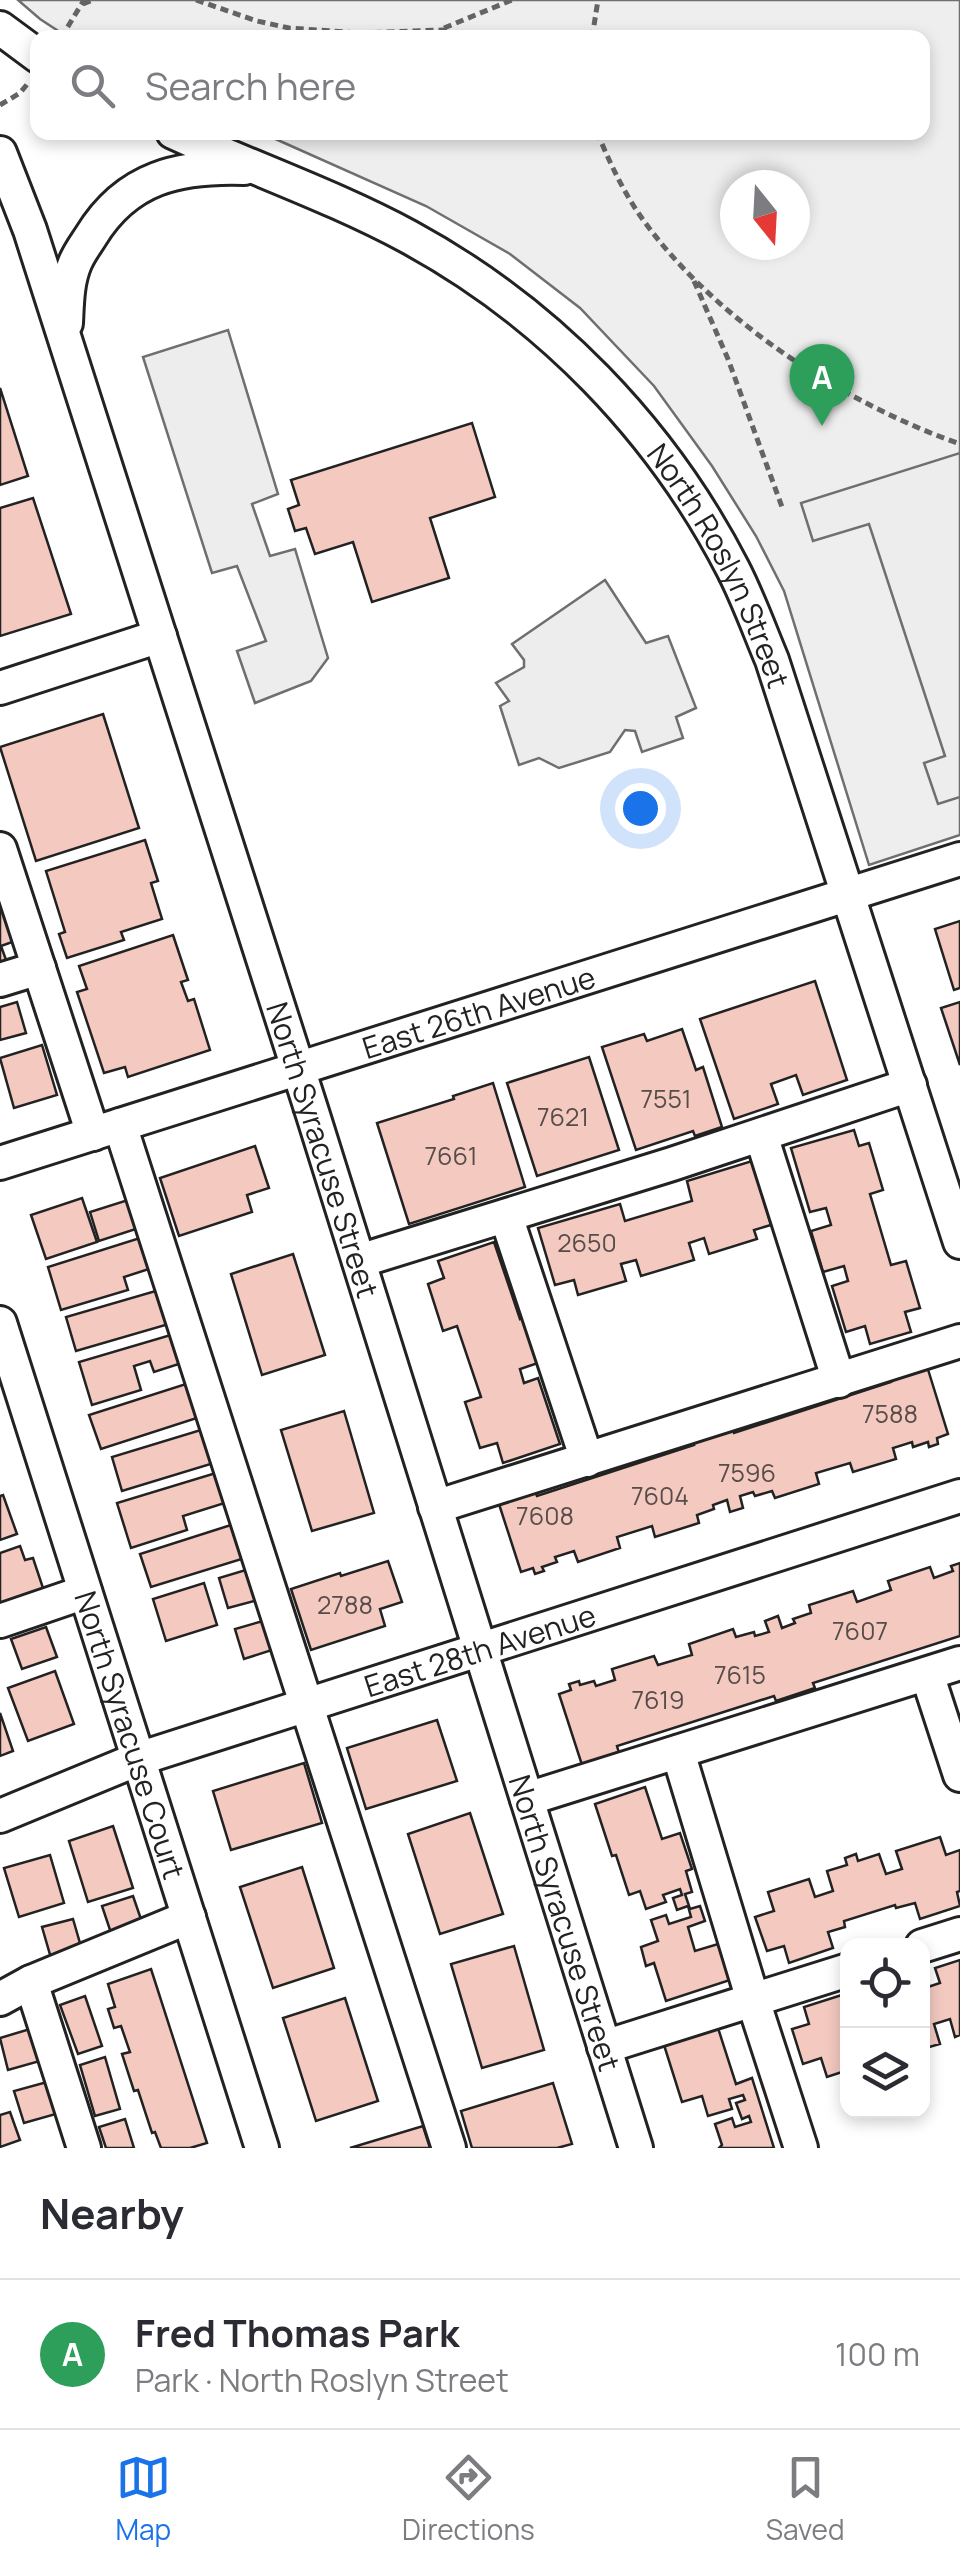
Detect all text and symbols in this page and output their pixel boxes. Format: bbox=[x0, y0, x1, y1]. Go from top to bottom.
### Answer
search box bbox=[30, 30, 930, 140]
icon: search bbox=[65, 58, 120, 113]
text: Search here bbox=[145, 59, 356, 111]
north arrow bbox=[720, 170, 810, 260]
pin: A bbox=[790, 344, 854, 426]
street label: North Roslyn Street bbox=[639, 434, 800, 693]
your location bbox=[615, 783, 666, 834]
street label: East 26th Avenue bbox=[357, 955, 600, 1068]
street label: North Syracuse Street bbox=[258, 997, 389, 1303]
house number: 7551 bbox=[640, 1081, 692, 1116]
house number: 7621 bbox=[537, 1099, 589, 1134]
house number: 7661 bbox=[425, 1138, 477, 1173]
house number: 2650 bbox=[557, 1225, 617, 1260]
house number: 7588 bbox=[862, 1396, 918, 1431]
house number: 7596 bbox=[718, 1455, 776, 1490]
house number: 7604 bbox=[631, 1478, 689, 1513]
house number: 7608 bbox=[516, 1498, 574, 1533]
street label: North Syracuse Court bbox=[66, 1586, 196, 1884]
house number: 2788 bbox=[317, 1587, 373, 1622]
street label: East 28th Avenue bbox=[359, 1593, 601, 1706]
house number: 7607 bbox=[832, 1613, 888, 1648]
house number: 7615 bbox=[714, 1657, 766, 1692]
house number: 7619 bbox=[632, 1682, 684, 1717]
street label: North Syracuse Street bbox=[500, 1770, 631, 2076]
map controls bbox=[840, 1938, 930, 2118]
button: locate bbox=[840, 1938, 930, 2028]
button: layers bbox=[840, 2028, 930, 2118]
text: Nearby bbox=[40, 2184, 184, 2242]
text: Fred Thomas Park bbox=[135, 2306, 459, 2358]
text: A bbox=[62, 2332, 83, 2376]
text: 100 m bbox=[835, 2332, 920, 2376]
text: Park · North Roslyn Street bbox=[135, 2358, 509, 2402]
tab: Map bbox=[115, 2450, 171, 2548]
tab: Directions bbox=[402, 2450, 535, 2548]
tab: Saved bbox=[766, 2450, 845, 2548]

